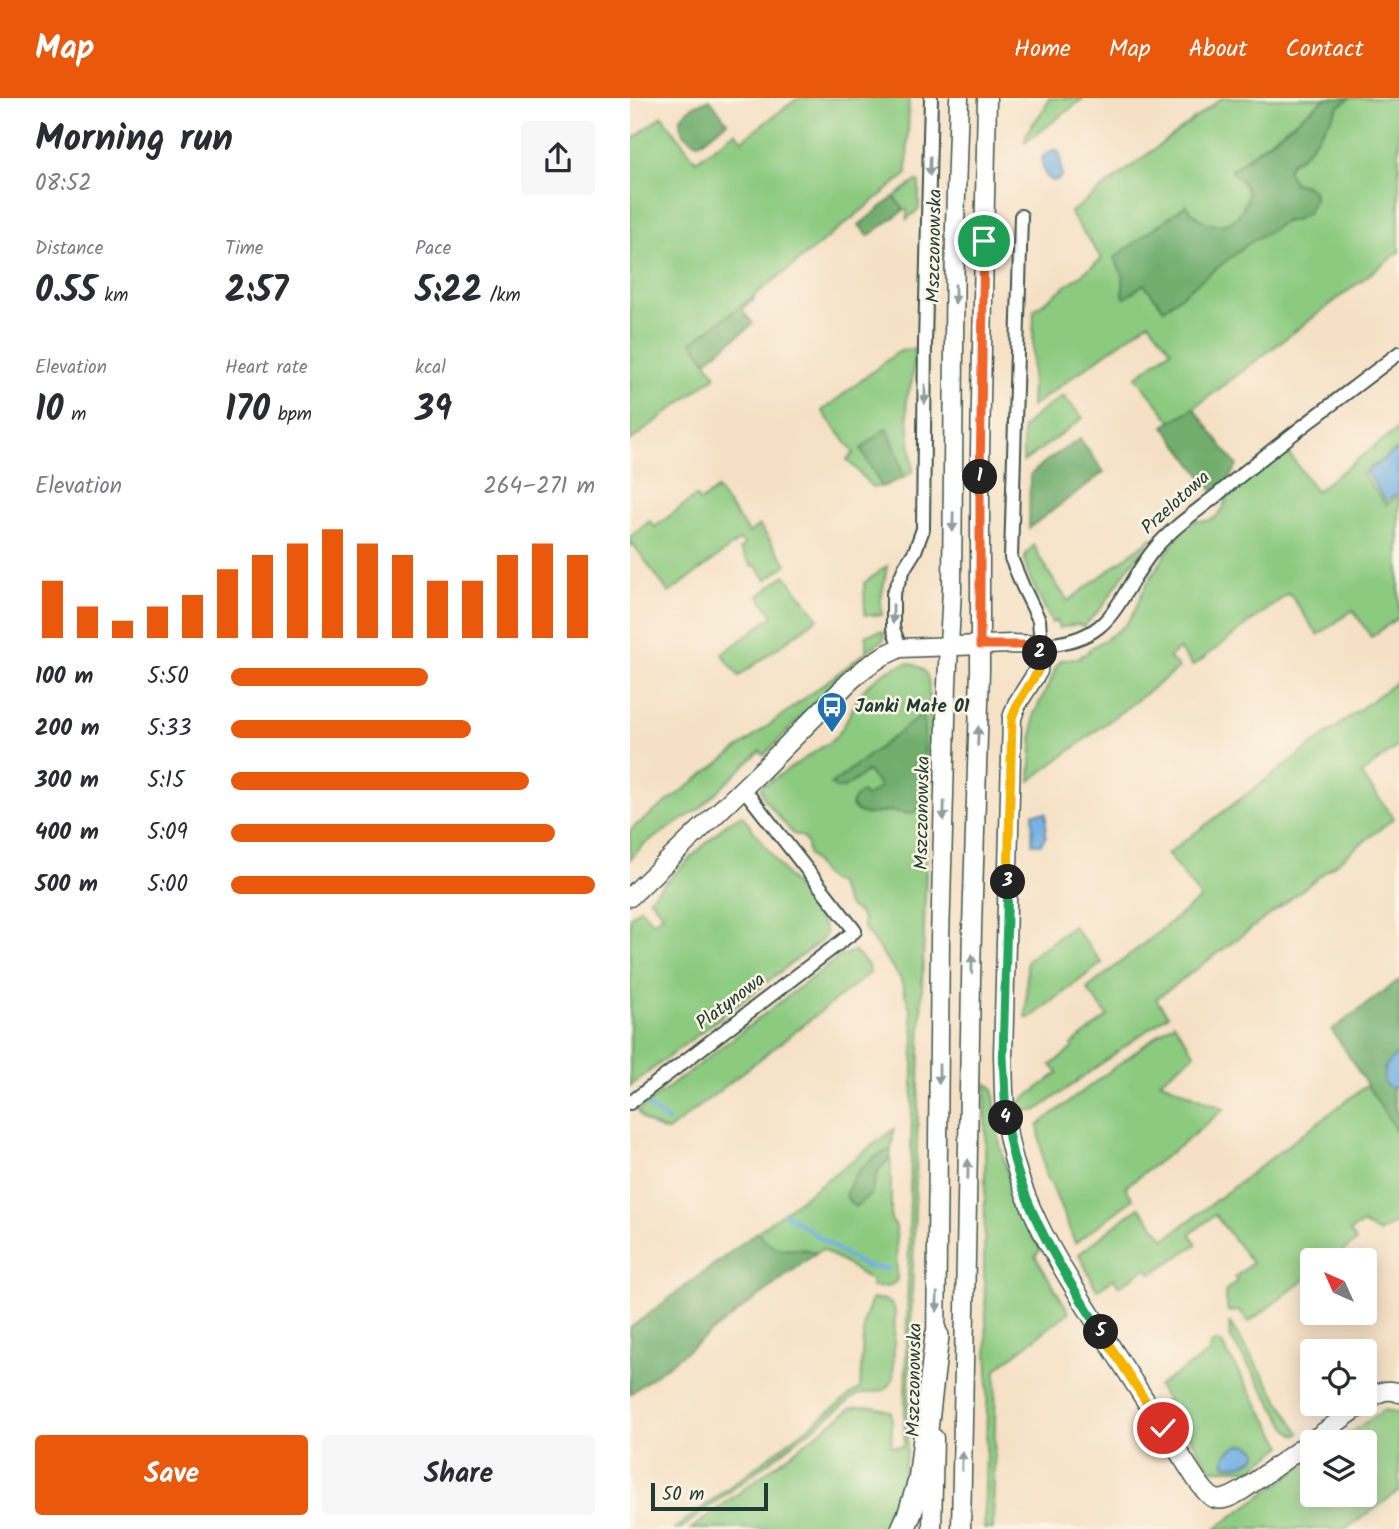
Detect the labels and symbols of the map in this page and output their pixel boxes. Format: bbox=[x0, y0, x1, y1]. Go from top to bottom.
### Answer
one-way arrow bbox=[924, 155, 935, 177]
street label: Mszczonowska bbox=[919, 189, 951, 303]
pin bbox=[954, 211, 1014, 271]
one-way arrow bbox=[949, 283, 961, 305]
one-way arrow bbox=[919, 383, 931, 405]
pin: 1 bbox=[962, 460, 998, 494]
street label: Przelotowa bbox=[1135, 464, 1217, 542]
one-way arrow bbox=[947, 511, 958, 533]
one-way arrow bbox=[887, 603, 899, 625]
pin: 2 bbox=[1022, 636, 1058, 670]
bus stop icon: Janki Małe 01 bbox=[815, 690, 849, 734]
place label: Janki Małe 01 bbox=[855, 692, 970, 722]
one-way arrow bbox=[972, 725, 984, 747]
street label: Mszczonowska bbox=[907, 756, 939, 870]
one-way arrow bbox=[938, 801, 949, 823]
pin: 3 bbox=[990, 864, 1026, 900]
one-way arrow bbox=[966, 952, 978, 974]
street label: Platynowa bbox=[690, 966, 772, 1038]
one-way arrow bbox=[933, 1063, 945, 1085]
pin: 4 bbox=[988, 1100, 1024, 1136]
one-way arrow bbox=[962, 1157, 974, 1179]
north arrow bbox=[1300, 1248, 1377, 1325]
one-way arrow bbox=[931, 1291, 943, 1313]
pin: 5 bbox=[1084, 1314, 1119, 1350]
street label: Mszczonowska bbox=[899, 1323, 931, 1437]
pin bbox=[1133, 1398, 1193, 1458]
one-way arrow bbox=[956, 1450, 968, 1472]
scale bar bbox=[651, 1480, 768, 1512]

